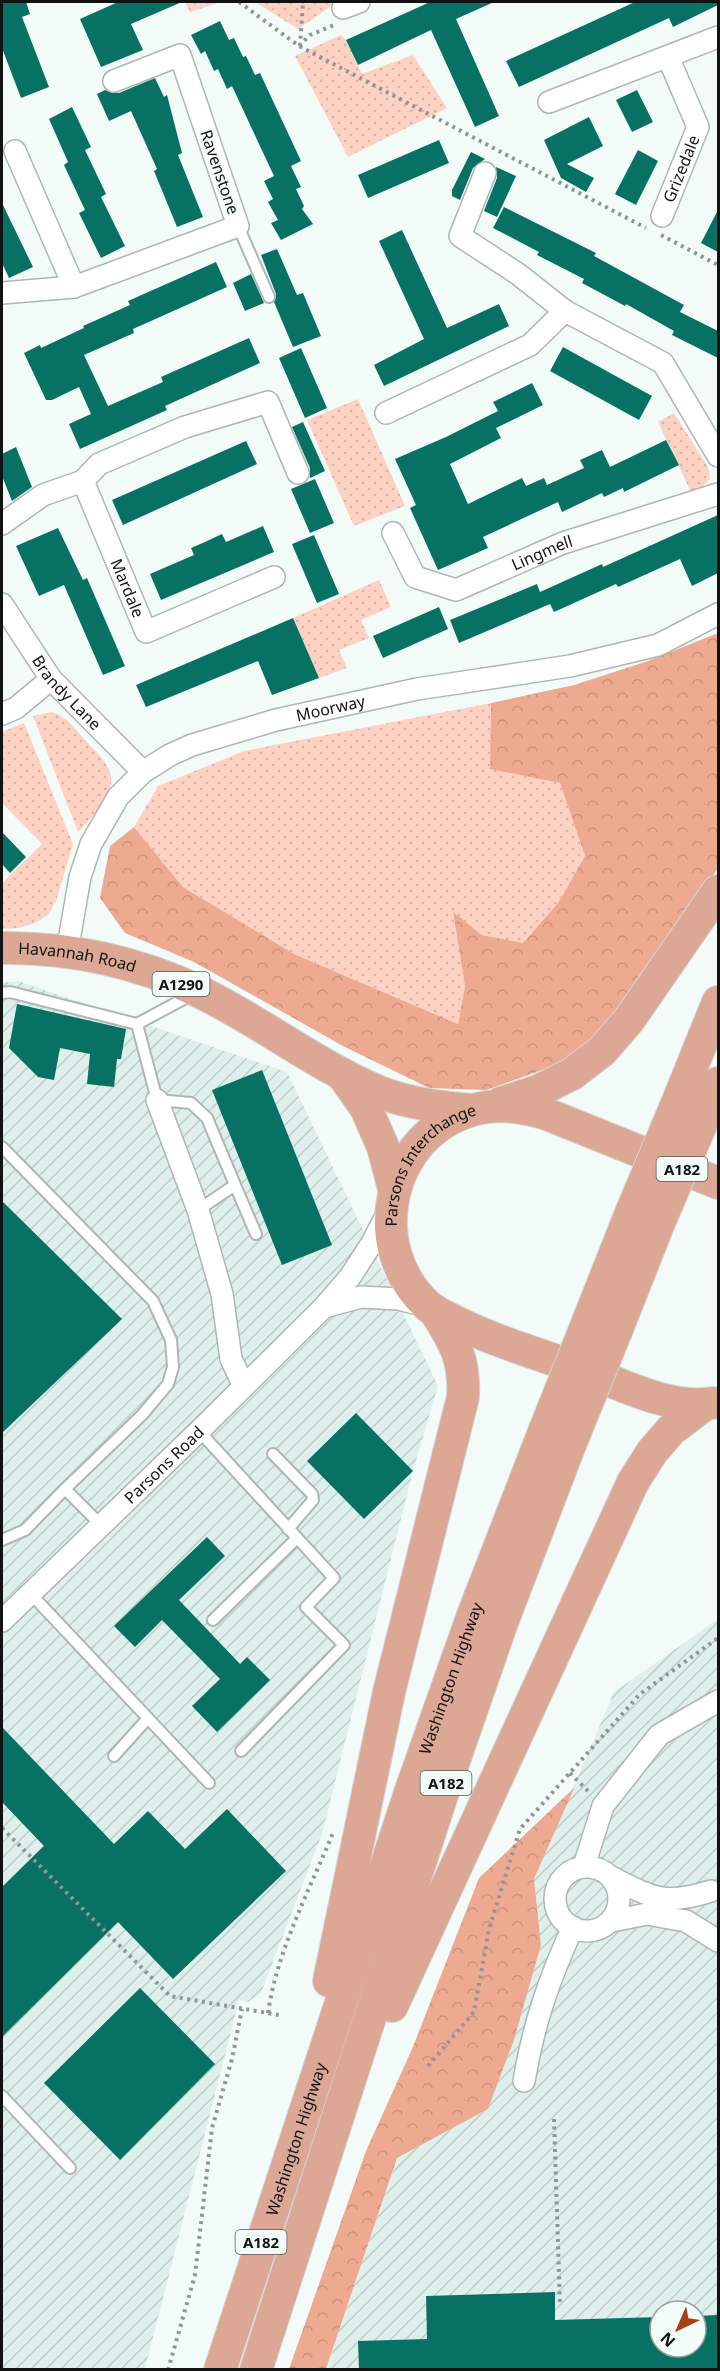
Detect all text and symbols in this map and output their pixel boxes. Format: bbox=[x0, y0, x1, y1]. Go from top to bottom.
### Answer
street label: Ravenstone bbox=[195, 127, 245, 217]
street label: Grizedale bbox=[658, 132, 705, 206]
street label: Lingmell bbox=[508, 530, 575, 575]
street label: Mardale bbox=[106, 555, 150, 621]
street label: Brandy Lane bbox=[27, 651, 106, 735]
street label: Moorway bbox=[294, 690, 368, 726]
street label: Havannah Road bbox=[18, 937, 139, 977]
road number: A1290 bbox=[152, 972, 210, 996]
street label: Parsons Interchange bbox=[380, 1099, 478, 1226]
road number: A182 bbox=[656, 1157, 708, 1181]
street label: Parsons Road bbox=[119, 1421, 209, 1508]
street label: Washington Highway bbox=[413, 1598, 488, 1758]
road number: A182 bbox=[420, 1771, 472, 1795]
street label: Washington Highway bbox=[261, 2059, 332, 2219]
road number: A182 bbox=[236, 2230, 286, 2254]
north arrow bbox=[648, 2299, 708, 2359]
text: N bbox=[655, 2327, 680, 2352]

